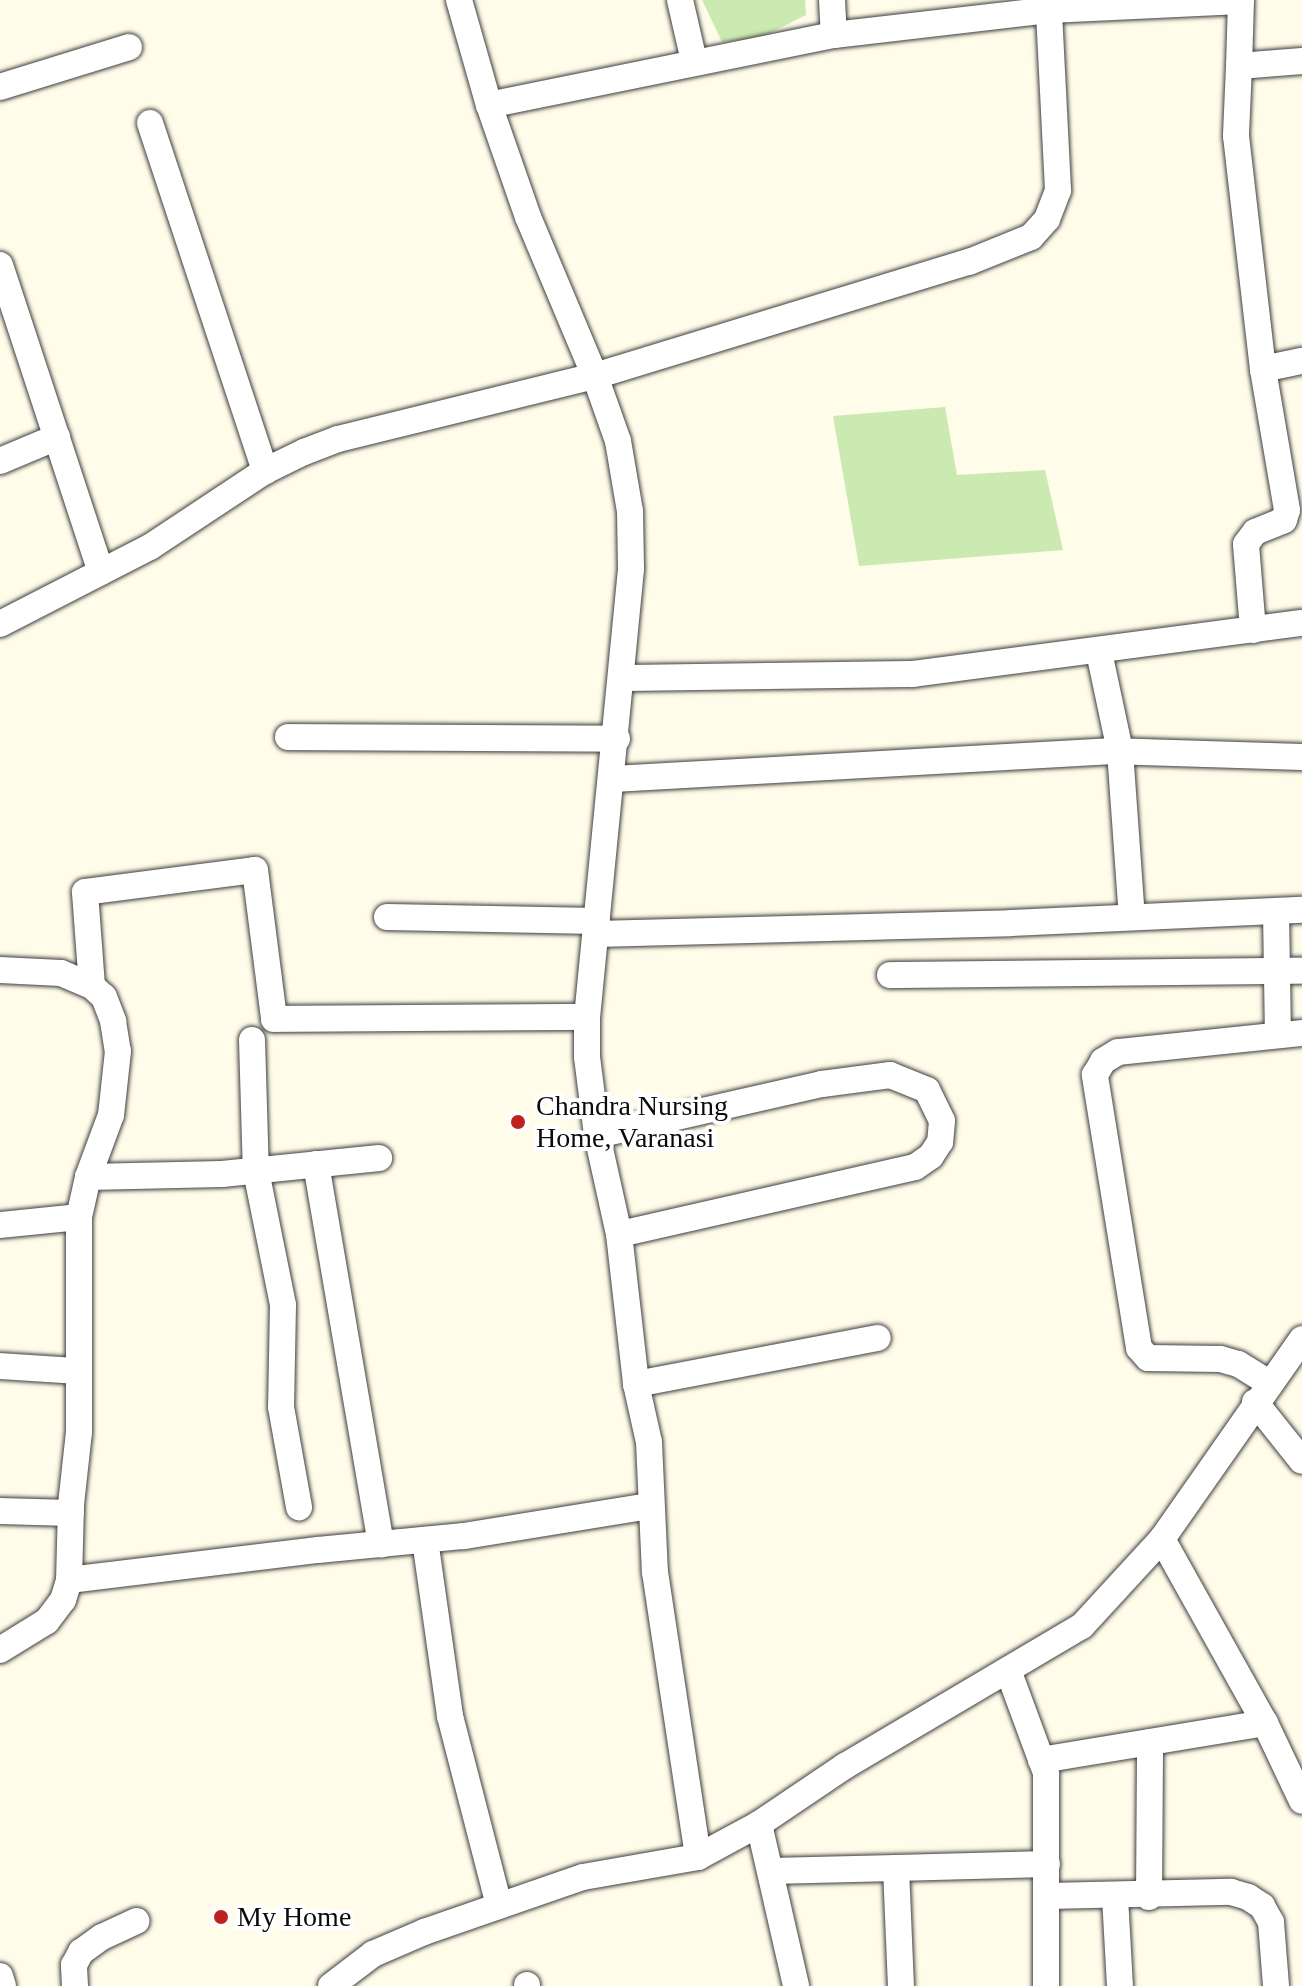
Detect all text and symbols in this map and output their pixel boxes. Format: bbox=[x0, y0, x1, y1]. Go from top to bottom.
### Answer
place label: Chandra Nursing Home, Varanasi bbox=[536, 1089, 728, 1155]
marker: Chandra Nursing Home, Varanasi bbox=[507, 1111, 529, 1133]
place label: My Home bbox=[237, 1900, 351, 1934]
marker: My Home bbox=[212, 1908, 230, 1926]

